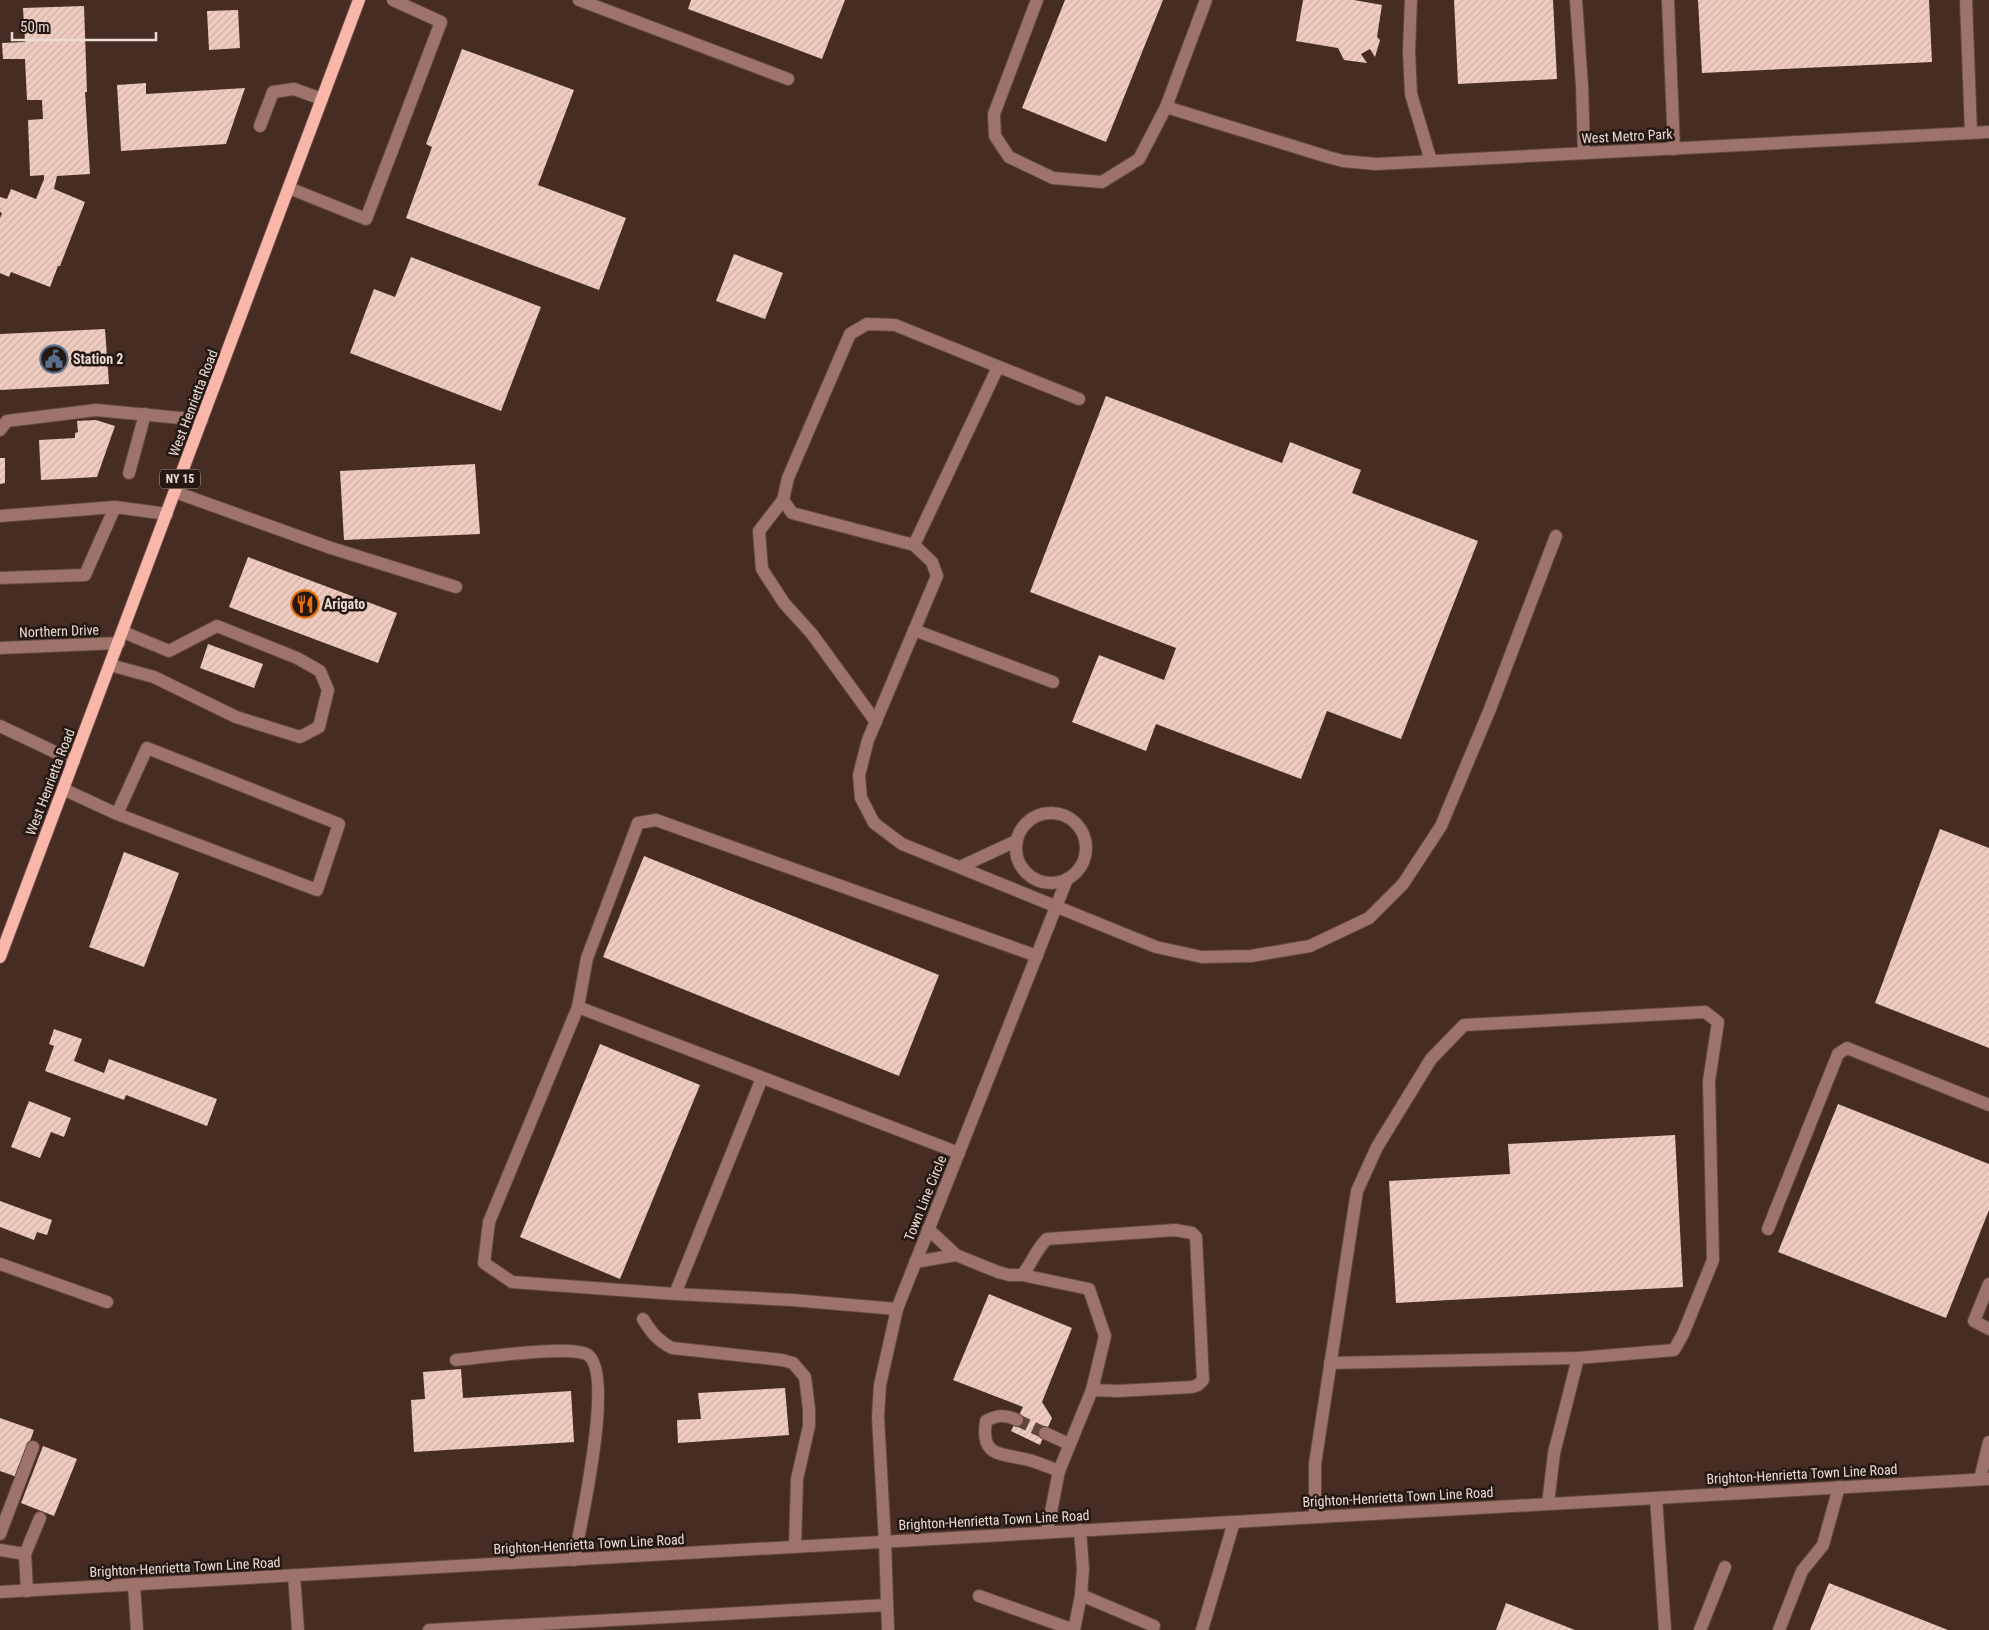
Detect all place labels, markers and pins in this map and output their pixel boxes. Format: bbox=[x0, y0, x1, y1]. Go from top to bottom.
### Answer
public building icon: Station 2 bbox=[39, 344, 69, 374]
place label: Station 2 bbox=[73, 351, 123, 367]
restaurant icon: Arigato bbox=[290, 589, 320, 619]
place label: Arigato bbox=[324, 596, 365, 612]

